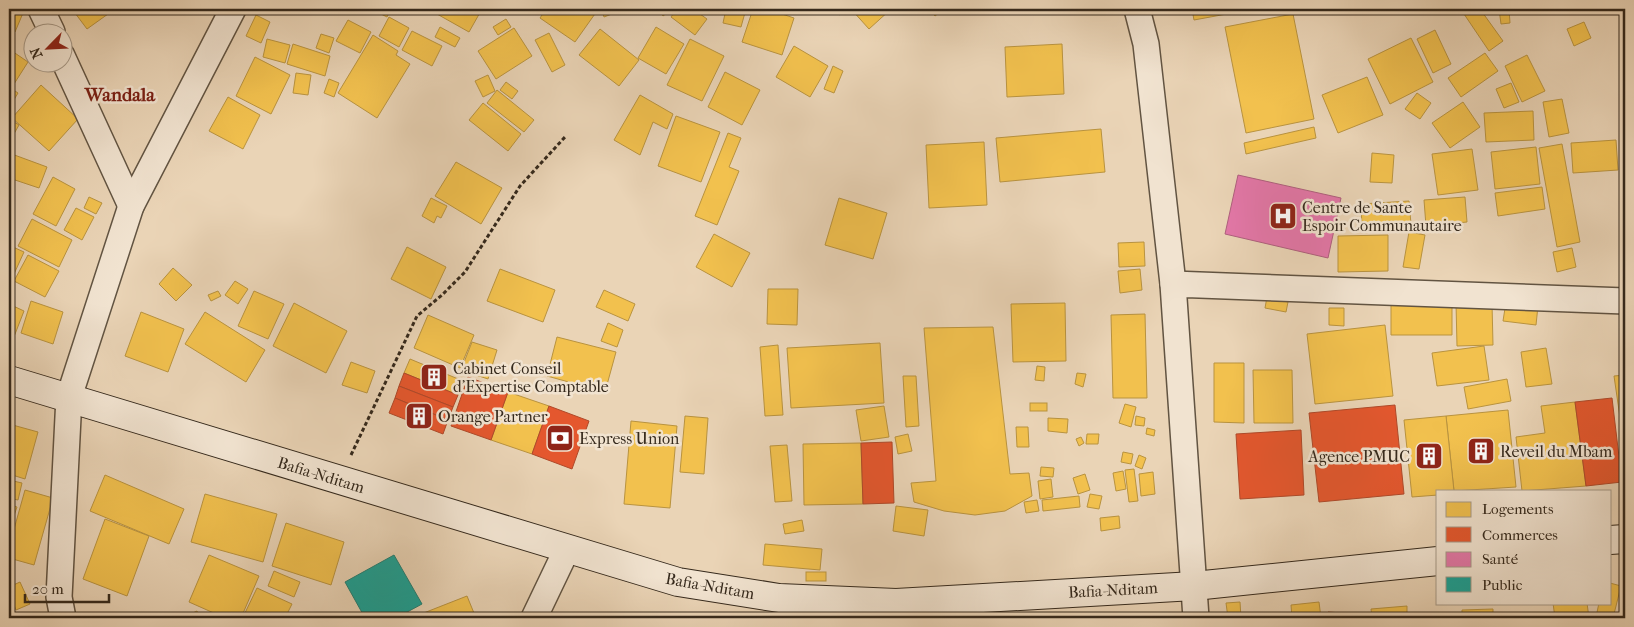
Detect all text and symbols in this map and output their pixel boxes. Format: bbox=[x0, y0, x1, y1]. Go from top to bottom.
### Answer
north arrow bbox=[22, 22, 72, 72]
text: N bbox=[27, 44, 47, 61]
district label: Wandala bbox=[84, 84, 156, 106]
place label: Centre de Sante Espoir Communautaire bbox=[1302, 198, 1462, 235]
hospital icon: Centre de Sante Espoir Communautaire bbox=[1268, 201, 1298, 231]
place label: Cabinet Conseil d'Expertise Comptable bbox=[453, 359, 609, 396]
building icon: Cabinet Conseil d'Expertise Comptable bbox=[419, 362, 449, 392]
building icon: Orange Partner bbox=[404, 401, 434, 431]
place label: Orange Partner bbox=[438, 407, 548, 426]
bank icon: Express Union bbox=[545, 423, 575, 453]
place label: Express Union bbox=[579, 429, 680, 448]
building icon: Reveil du Mbam bbox=[1466, 436, 1496, 466]
building icon: Agence PMUC bbox=[1414, 441, 1444, 471]
place label: Reveil du Mbam bbox=[1500, 442, 1613, 461]
place label: Agence PMUC bbox=[1307, 447, 1410, 466]
street label: Bafia-Nditam bbox=[275, 453, 367, 497]
legend bbox=[1436, 490, 1612, 604]
text: Logements bbox=[1482, 500, 1554, 518]
text: Commerces bbox=[1482, 526, 1558, 544]
text: Santé bbox=[1482, 550, 1519, 568]
street label: Bafia-Nditam bbox=[664, 569, 757, 603]
scale bar bbox=[25, 572, 109, 604]
text: Public bbox=[1482, 576, 1523, 594]
street label: Bafia-Nditam bbox=[1068, 578, 1159, 602]
text: 20 m bbox=[32, 580, 64, 598]

